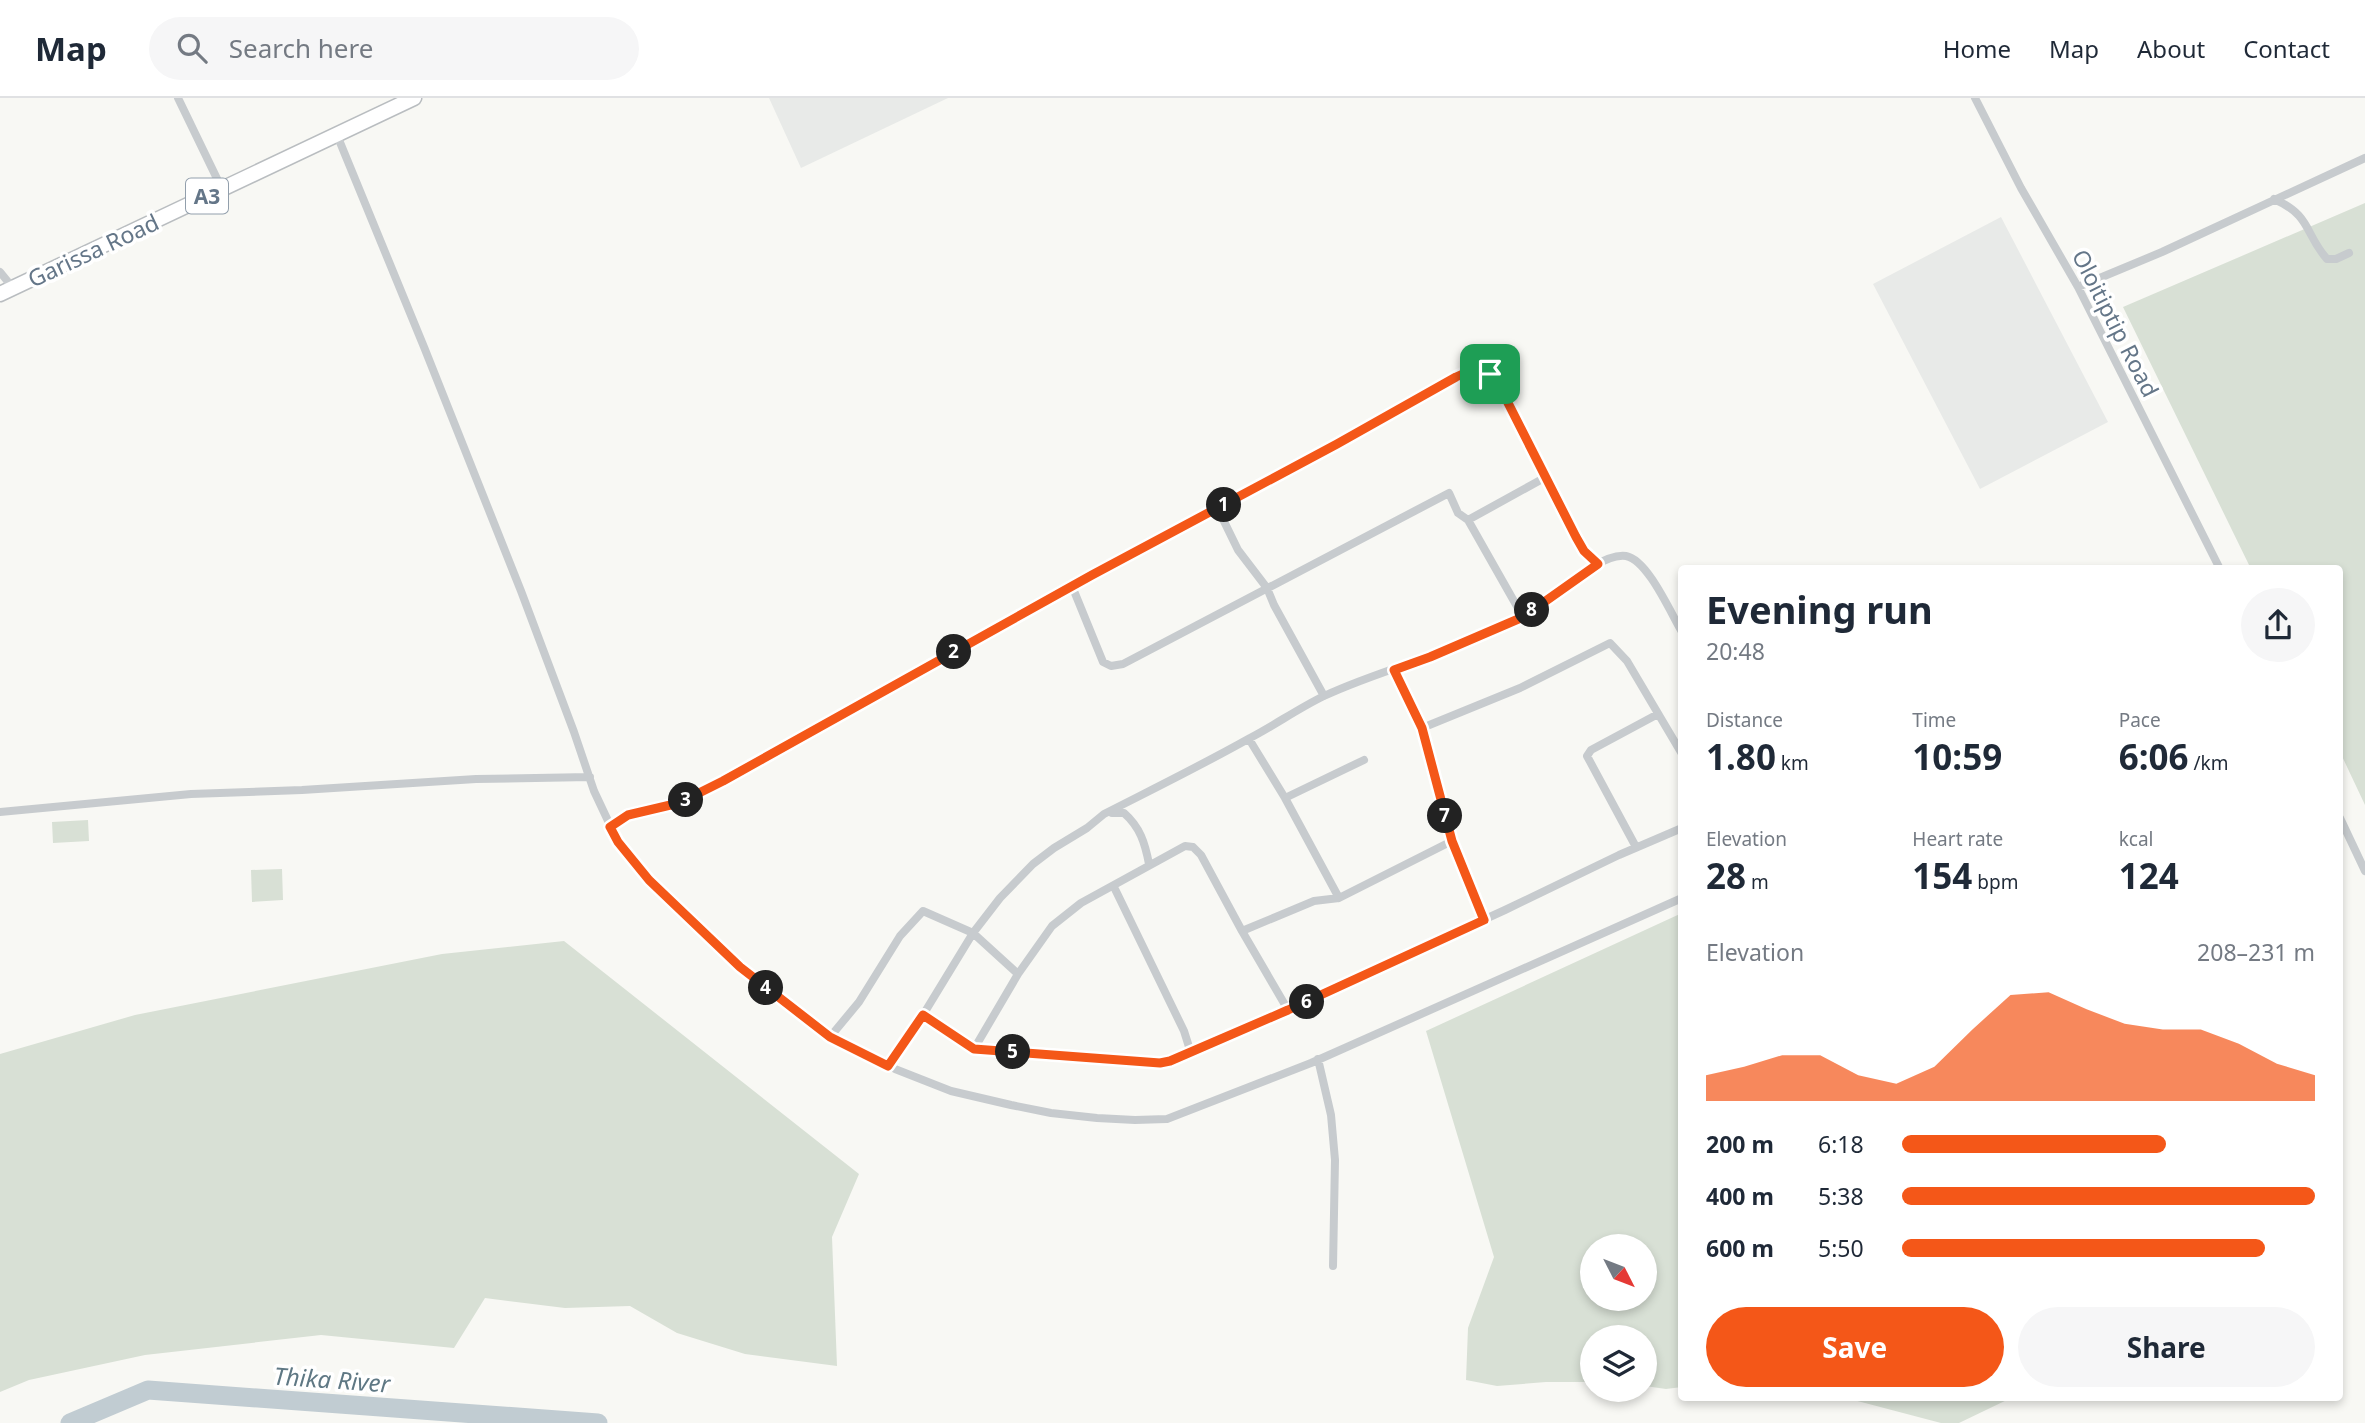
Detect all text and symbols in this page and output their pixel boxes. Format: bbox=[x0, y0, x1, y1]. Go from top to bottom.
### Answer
search box bbox=[149, 17, 639, 80]
text: Map bbox=[35, 26, 107, 71]
icon: search bbox=[173, 29, 211, 67]
text: Search here bbox=[229, 30, 373, 66]
text: Home bbox=[1943, 32, 2011, 65]
text: Map bbox=[2049, 32, 2099, 65]
text: About bbox=[2137, 32, 2205, 65]
text: Contact bbox=[2243, 32, 2330, 65]
road number: A3 bbox=[186, 178, 228, 214]
street label: Garissa Road bbox=[22, 206, 164, 294]
street label: Oloitiptip Road bbox=[2065, 244, 2167, 402]
pin bbox=[1460, 344, 1520, 404]
icon: arrive bbox=[1471, 355, 1509, 393]
pin: 1 bbox=[1206, 488, 1242, 522]
text: 1 bbox=[1218, 491, 1229, 517]
text: Evening run bbox=[1706, 583, 1933, 635]
button: share bbox=[2241, 588, 2315, 662]
pin: 8 bbox=[1514, 592, 1550, 628]
text: 8 bbox=[1526, 596, 1537, 622]
pin: 2 bbox=[936, 634, 972, 670]
text: 20:48 bbox=[1706, 635, 1765, 667]
text: 2 bbox=[948, 638, 959, 664]
text: Distance bbox=[1706, 707, 1783, 733]
text: Time bbox=[1912, 707, 1956, 733]
text: Pace bbox=[2119, 707, 2161, 733]
text: 1.80 bbox=[1706, 733, 1776, 780]
text: 10:59 bbox=[1912, 733, 2002, 780]
text: 6:06 bbox=[2119, 733, 2189, 780]
text: km bbox=[1776, 750, 1809, 776]
text: /km bbox=[2189, 750, 2228, 776]
pin: 3 bbox=[668, 782, 704, 818]
text: 3 bbox=[680, 786, 691, 812]
pin: 7 bbox=[1428, 798, 1462, 834]
text: 7 bbox=[1439, 802, 1450, 828]
text: Elevation bbox=[1706, 826, 1787, 852]
text: Heart rate bbox=[1912, 826, 2003, 852]
text: kcal bbox=[2119, 826, 2153, 852]
text: 28 bbox=[1706, 852, 1746, 899]
text: 154 bbox=[1912, 852, 1972, 899]
text: 124 bbox=[2119, 852, 2179, 899]
text: m bbox=[1746, 869, 1769, 895]
text: bpm bbox=[1972, 869, 2018, 895]
text: Elevation bbox=[1706, 936, 1804, 968]
text: 208–231 m bbox=[2197, 936, 2315, 968]
pin: 4 bbox=[748, 970, 784, 1006]
text: 4 bbox=[760, 974, 771, 1000]
pin: 6 bbox=[1290, 984, 1324, 1020]
text: 6 bbox=[1301, 988, 1312, 1014]
pin: 5 bbox=[996, 1034, 1030, 1070]
text: 5 bbox=[1007, 1038, 1018, 1064]
text: 200 m bbox=[1706, 1128, 1774, 1160]
text: 6:18 bbox=[1818, 1128, 1864, 1160]
text: 400 m bbox=[1706, 1180, 1774, 1212]
text: 5:38 bbox=[1818, 1180, 1864, 1212]
text: 600 m bbox=[1706, 1232, 1774, 1264]
text: 5:50 bbox=[1818, 1232, 1864, 1264]
north arrow bbox=[1580, 1234, 1657, 1311]
map controls bbox=[1580, 1234, 1657, 1402]
button: Save bbox=[1706, 1307, 2004, 1387]
button: Share bbox=[2018, 1307, 2315, 1387]
button: layers bbox=[1580, 1325, 1657, 1402]
water label: Thika River bbox=[273, 1358, 393, 1400]

